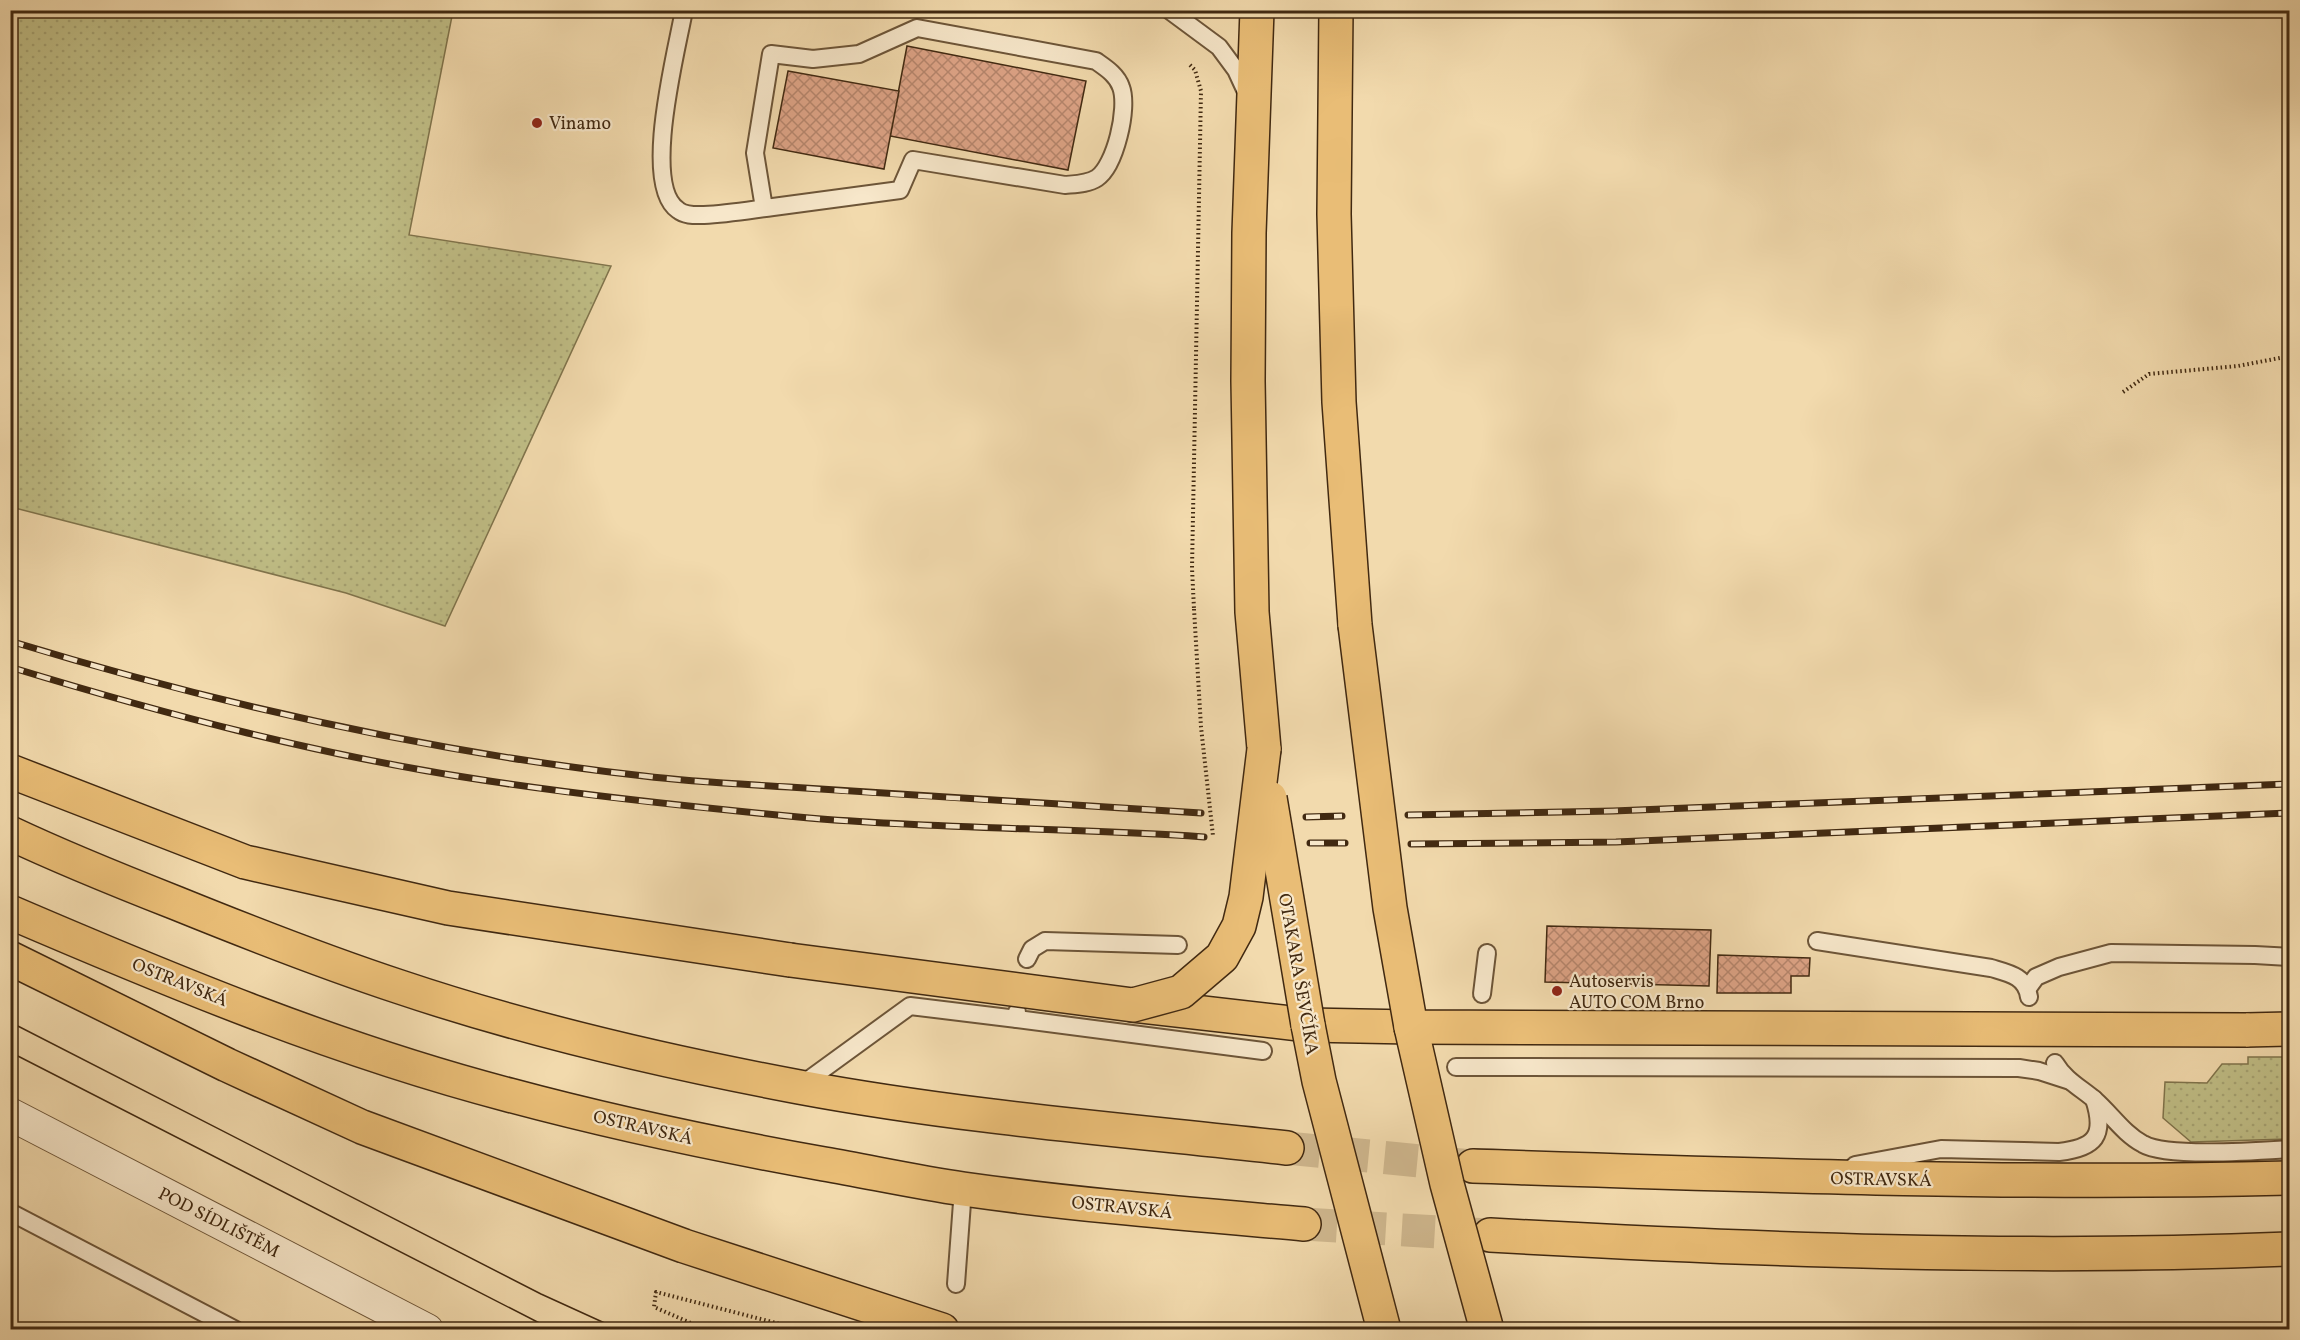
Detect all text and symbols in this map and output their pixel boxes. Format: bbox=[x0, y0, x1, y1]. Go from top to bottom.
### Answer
place label: Vinamo bbox=[549, 112, 611, 137]
marker: Vinamo bbox=[530, 116, 544, 130]
street label: OTAKARA ŠEVČÍKA bbox=[1271, 891, 1324, 1057]
street label: OSTRAVSKÁ bbox=[128, 953, 231, 1014]
place label: Autoservis AUTO COM Brno bbox=[1569, 970, 1704, 1016]
marker: Autoservis AUTO COM Brno bbox=[1550, 984, 1564, 998]
street label: OSTRAVSKÁ bbox=[590, 1105, 695, 1152]
street label: OSTRAVSKÁ bbox=[1830, 1167, 1932, 1194]
street label: POD SÍDLIŠTĚM bbox=[153, 1182, 284, 1265]
street label: OSTRAVSKÁ bbox=[1070, 1191, 1174, 1226]

